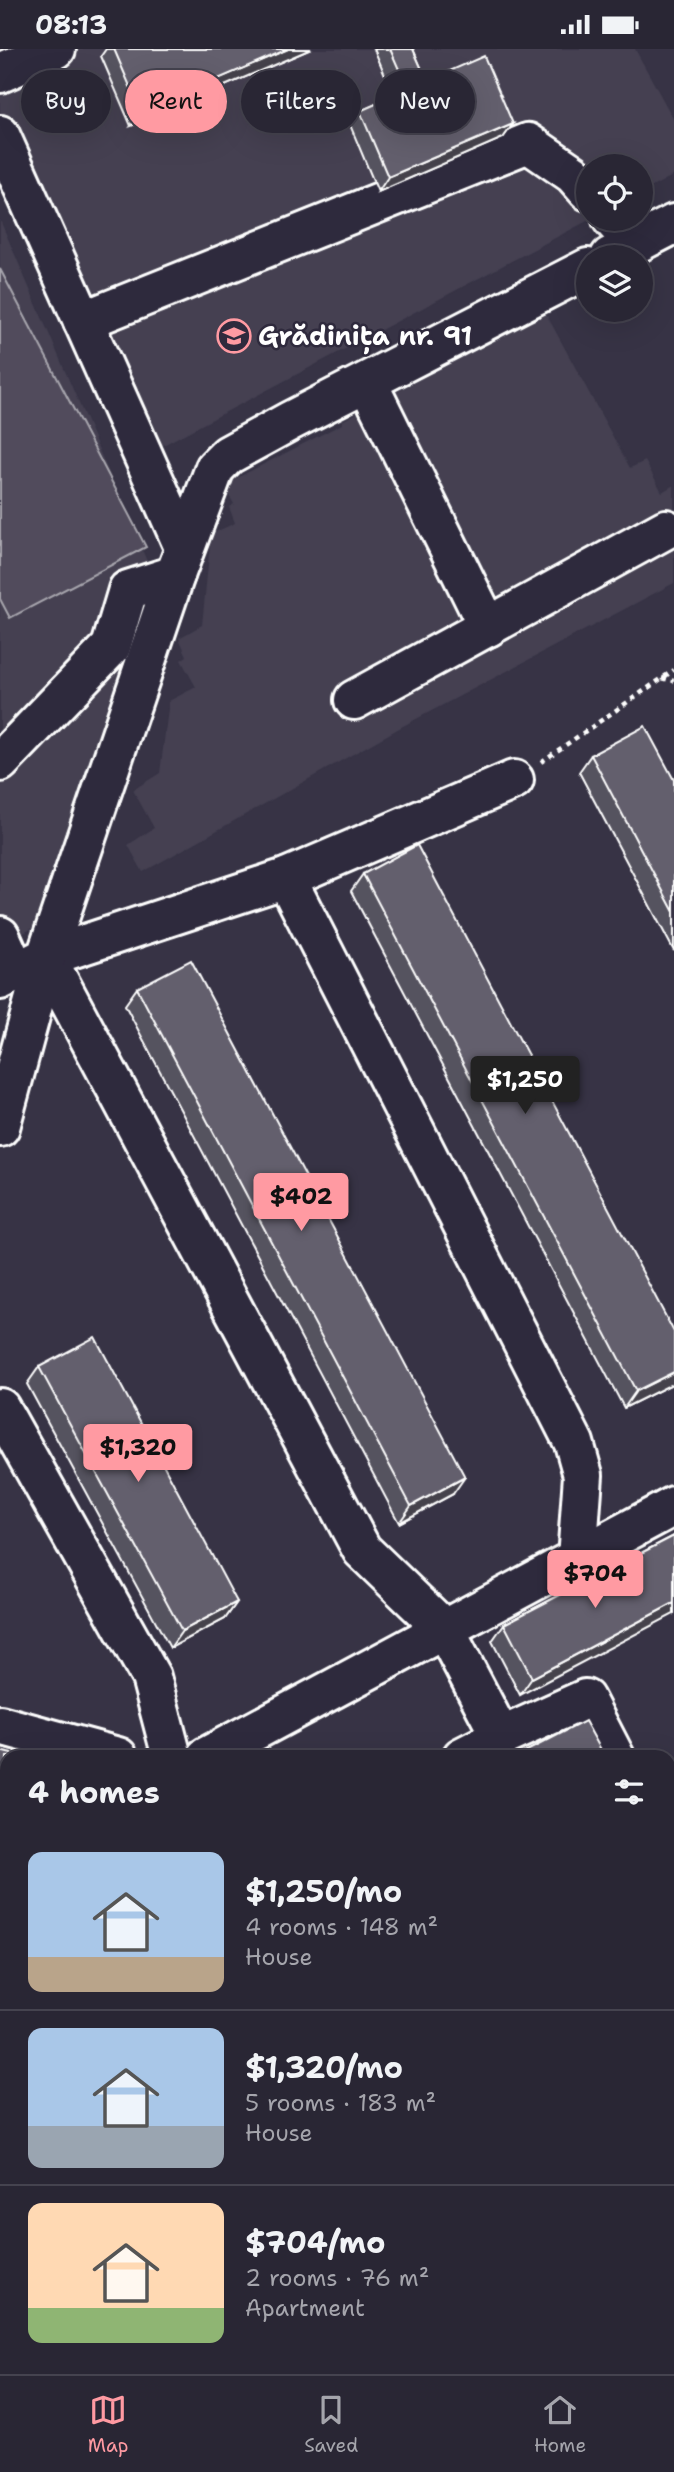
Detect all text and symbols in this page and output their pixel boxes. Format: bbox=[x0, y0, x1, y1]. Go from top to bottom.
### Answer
text: 08:13 bbox=[35, 7, 107, 42]
chip: Buy bbox=[21, 70, 111, 133]
chip: Rent bbox=[125, 70, 227, 133]
chip: Filters bbox=[241, 70, 361, 133]
chip: New bbox=[375, 70, 475, 133]
map controls bbox=[576, 154, 653, 322]
button: locate bbox=[576, 154, 653, 231]
button: layers bbox=[576, 245, 653, 322]
school or university icon: Grădinița nr. 91 bbox=[215, 317, 253, 355]
place label: Grădinița nr. 91 bbox=[258, 318, 472, 355]
pin: $1,250 bbox=[468, 1056, 582, 1116]
text: $1,250 bbox=[487, 1064, 563, 1094]
pin: $402 bbox=[260, 1173, 342, 1233]
text: $402 bbox=[269, 1181, 333, 1211]
pin: $1,320 bbox=[81, 1425, 195, 1484]
text: $1,320 bbox=[99, 1432, 177, 1462]
pin: $704 bbox=[554, 1551, 636, 1610]
text: $704 bbox=[563, 1558, 627, 1588]
text: 4 homes bbox=[28, 1772, 160, 1813]
icon: filters bbox=[610, 1773, 648, 1811]
text: $1,250/mo bbox=[245, 1871, 402, 1912]
icon: home bbox=[84, 1880, 168, 1964]
text: 4 rooms · 148 m² bbox=[245, 1912, 438, 1942]
text: House bbox=[245, 1942, 313, 1972]
text: $1,320/mo bbox=[245, 2047, 403, 2088]
icon: home bbox=[84, 2056, 168, 2140]
text: 5 rooms · 183 m² bbox=[245, 2088, 436, 2118]
text: House bbox=[245, 2118, 313, 2148]
text: $704/mo bbox=[245, 2222, 385, 2263]
icon: home bbox=[84, 2231, 168, 2315]
text: 2 rooms · 76 m² bbox=[245, 2263, 429, 2293]
text: Apartment bbox=[245, 2293, 365, 2323]
tab: Map bbox=[88, 2391, 129, 2458]
tab: Saved bbox=[304, 2391, 358, 2458]
tab: Home bbox=[534, 2391, 586, 2458]

